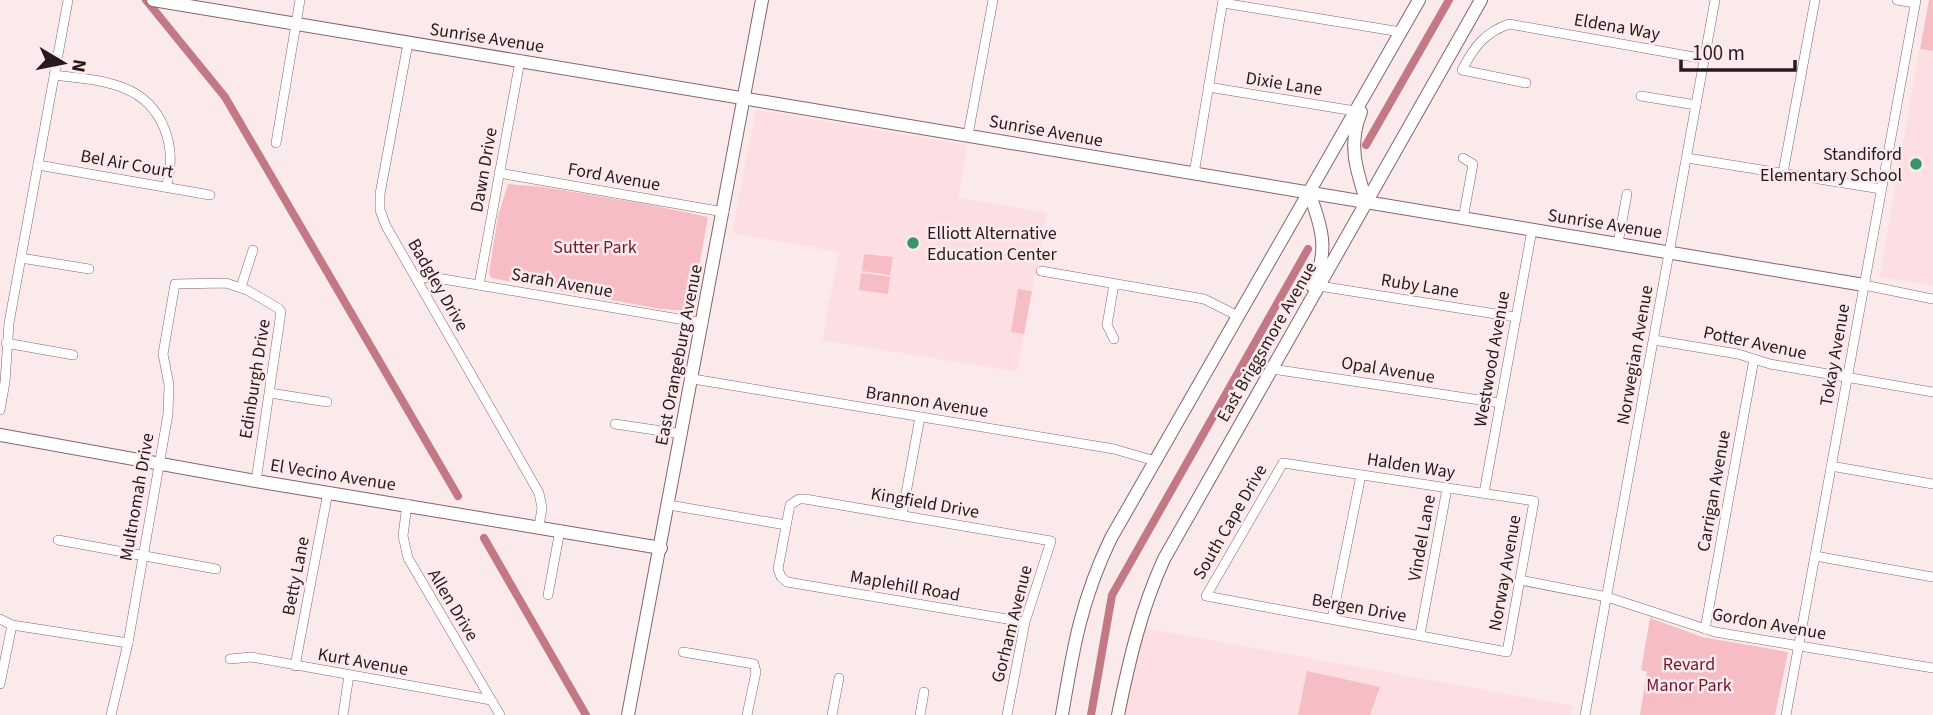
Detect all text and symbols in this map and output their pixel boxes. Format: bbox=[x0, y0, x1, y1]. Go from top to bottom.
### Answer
street label: Eldena Way bbox=[1572, 7, 1663, 47]
street label: Sunrise Avenue bbox=[428, 17, 546, 59]
north arrow bbox=[28, 28, 98, 98]
scale bar bbox=[1681, 28, 1795, 72]
text: 100 m bbox=[1692, 38, 1745, 68]
text: N bbox=[64, 57, 93, 74]
street label: Dixie Lane bbox=[1244, 66, 1324, 102]
street label: Sunrise Avenue bbox=[987, 109, 1105, 153]
street label: Dawn Drive bbox=[464, 126, 504, 214]
place label: Standiford Elementary School bbox=[1760, 142, 1902, 188]
street label: Bel Air Court bbox=[79, 144, 175, 184]
marker: Standiford Elementary School bbox=[1908, 156, 1924, 172]
street label: Ford Avenue bbox=[566, 157, 662, 197]
street label: Sunrise Avenue bbox=[1546, 203, 1664, 245]
place label: Elliott Alternative Education Center bbox=[927, 221, 1057, 267]
street label: Badgley Drive bbox=[401, 234, 475, 336]
park label: Sutter Park bbox=[553, 235, 637, 260]
marker: Elliott Alternative Education Center bbox=[905, 235, 921, 251]
street label: East Briggsmore Avenue bbox=[1211, 257, 1323, 427]
street label: Sarah Avenue bbox=[509, 262, 615, 304]
street label: East Orangeburg Avenue bbox=[649, 262, 709, 448]
street label: Ruby Lane bbox=[1379, 268, 1461, 304]
street label: Norwegian Avenue bbox=[1610, 283, 1660, 427]
street label: Westwood Avenue bbox=[1468, 289, 1516, 429]
street label: Tokay Avenue bbox=[1814, 302, 1856, 408]
street label: Edinburgh Drive bbox=[233, 317, 277, 441]
street label: Potter Avenue bbox=[1701, 320, 1809, 366]
street label: Opal Avenue bbox=[1339, 350, 1437, 390]
street label: Brannon Avenue bbox=[864, 380, 990, 424]
street label: Carrigan Avenue bbox=[1691, 428, 1737, 554]
street label: Multnomah Drive bbox=[113, 431, 161, 563]
street label: Halden Way bbox=[1365, 447, 1458, 485]
street label: El Vecino Avenue bbox=[268, 453, 398, 497]
street label: South Cape Drive bbox=[1187, 460, 1273, 584]
street label: Kingfield Drive bbox=[869, 481, 981, 525]
street label: Vindel Lane bbox=[1402, 493, 1442, 583]
street label: Norway Avenue bbox=[1483, 513, 1528, 633]
street label: Betty Lane bbox=[276, 534, 316, 618]
street label: Gorham Avenue bbox=[985, 563, 1039, 685]
street label: Allen Drive bbox=[422, 564, 484, 646]
street label: Maplehill Road bbox=[848, 564, 962, 608]
street label: Bergen Drive bbox=[1310, 587, 1408, 629]
street label: Gordon Avenue bbox=[1710, 602, 1828, 646]
street label: Kurt Avenue bbox=[316, 642, 410, 682]
park label: Revard Manor Park bbox=[1646, 652, 1732, 698]

